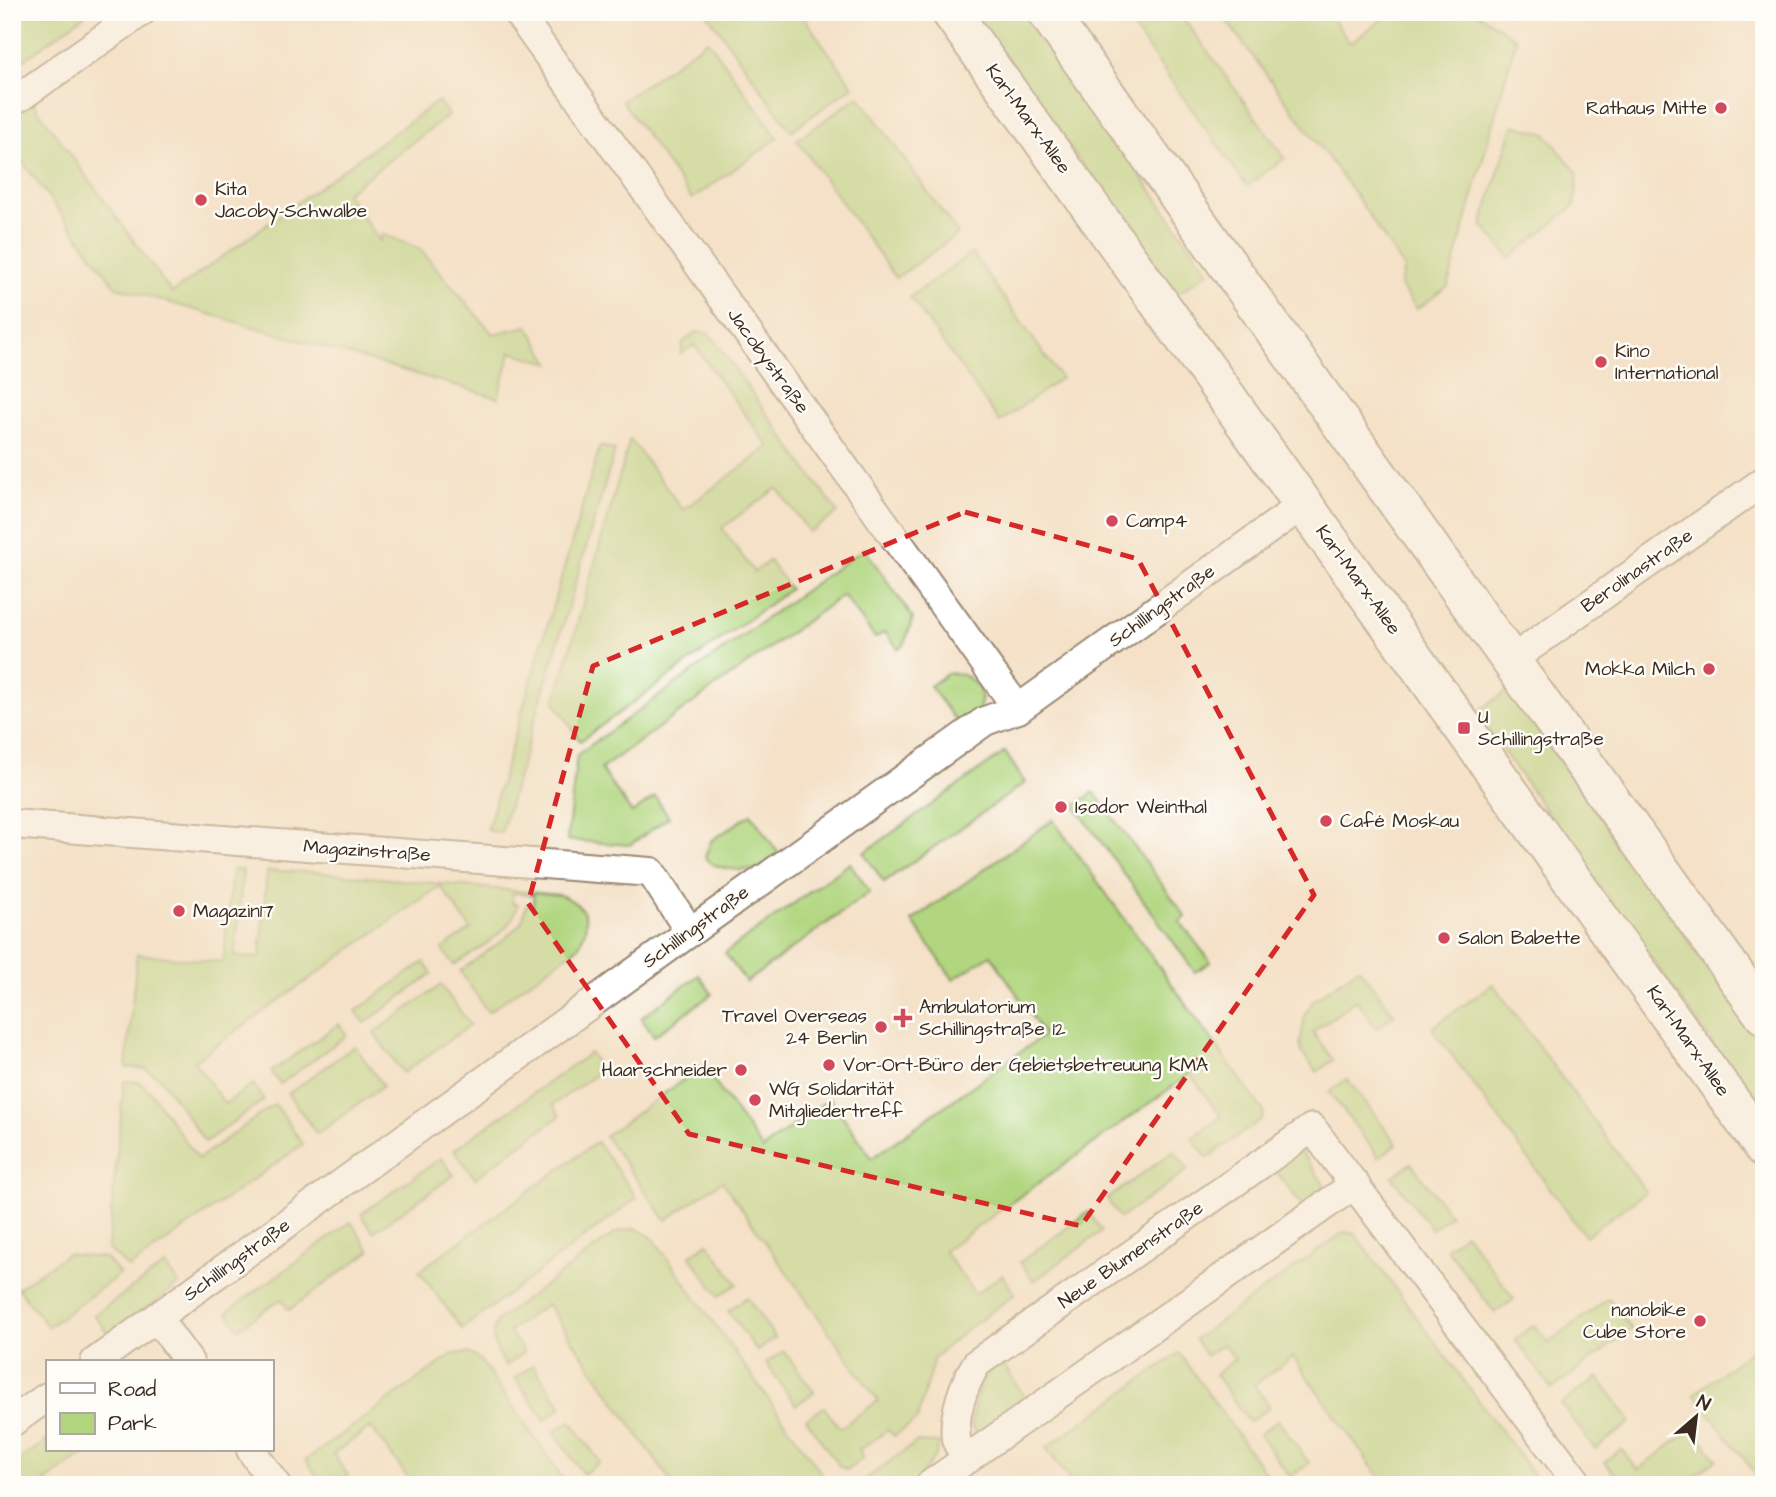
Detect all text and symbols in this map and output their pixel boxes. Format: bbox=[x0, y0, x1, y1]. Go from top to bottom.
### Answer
street label: Karl-Marx-Allee bbox=[979, 58, 1077, 180]
place label: Rathaus Mitte bbox=[1586, 95, 1707, 122]
marker: Rathaus Mitte bbox=[1713, 100, 1729, 116]
place label: Kita Jacoby-Schwalbe bbox=[215, 176, 367, 226]
marker: Kita Jacoby-Schwalbe bbox=[193, 192, 209, 208]
street label: Jacobystraße bbox=[720, 303, 816, 420]
place label: Kino International bbox=[1615, 338, 1718, 387]
marker: Kino International bbox=[1593, 354, 1609, 370]
place label: Camp4 bbox=[1126, 508, 1187, 535]
marker: Camp4 bbox=[1104, 513, 1120, 529]
street label: Karl-Marx-Allee bbox=[1309, 519, 1407, 641]
street label: Berolinastraße bbox=[1576, 522, 1698, 620]
street label: Schillingstraße bbox=[1103, 558, 1221, 655]
place label: Mokka Milch bbox=[1585, 656, 1696, 683]
marker: Mokka Milch bbox=[1701, 661, 1717, 677]
place label: U Schillingstraße bbox=[1478, 704, 1604, 754]
marker: U Schillingstraße bbox=[1456, 720, 1472, 736]
place label: Isodor Weinthal bbox=[1075, 794, 1207, 821]
marker: Isodor Weinthal bbox=[1053, 799, 1069, 815]
place label: Café Moskau bbox=[1340, 808, 1460, 835]
marker: Café Moskau bbox=[1318, 813, 1334, 829]
street label: Magazinstraße bbox=[302, 833, 432, 870]
street label: Schillingstraße bbox=[637, 879, 755, 976]
place label: Magazin17 bbox=[193, 898, 274, 926]
marker: Magazin17 bbox=[171, 903, 187, 919]
place label: Salon Babette bbox=[1458, 925, 1580, 952]
marker: Salon Babette bbox=[1436, 930, 1452, 946]
street label: Karl-Marx-Allee bbox=[1640, 980, 1736, 1102]
place label: Ambulatorium Schillingstraße 12 bbox=[919, 994, 1066, 1044]
place label: Travel Overseas 24 Berlin bbox=[722, 1003, 867, 1052]
marker: Ambulatorium Schillingstraße 12 bbox=[893, 1008, 913, 1028]
marker: Travel Overseas 24 Berlin bbox=[873, 1019, 889, 1035]
place label: Vor-Ort-Büro der Gebietsbetreuung KMA bbox=[843, 1052, 1208, 1080]
place label: Haarschneider bbox=[602, 1057, 728, 1084]
marker: Vor-Ort-Büro der Gebietsbetreuung KMA bbox=[821, 1057, 837, 1073]
marker: Haarschneider bbox=[733, 1062, 749, 1078]
place label: WG Solidarität Mitgliedertreff bbox=[769, 1076, 903, 1126]
marker: WG Solidarität Mitgliedertreff bbox=[747, 1092, 763, 1108]
street label: Neue Blumenstraße bbox=[1053, 1195, 1209, 1315]
street label: Schillingstraße bbox=[178, 1212, 296, 1309]
place label: nanobike Cube Store bbox=[1583, 1297, 1686, 1346]
marker: nanobike Cube Store bbox=[1692, 1313, 1708, 1329]
legend bbox=[46, 1360, 273, 1452]
text: Road bbox=[108, 1375, 156, 1404]
north arrow bbox=[1660, 1382, 1730, 1452]
text: N bbox=[1692, 1389, 1715, 1418]
text: Park bbox=[108, 1409, 157, 1438]

